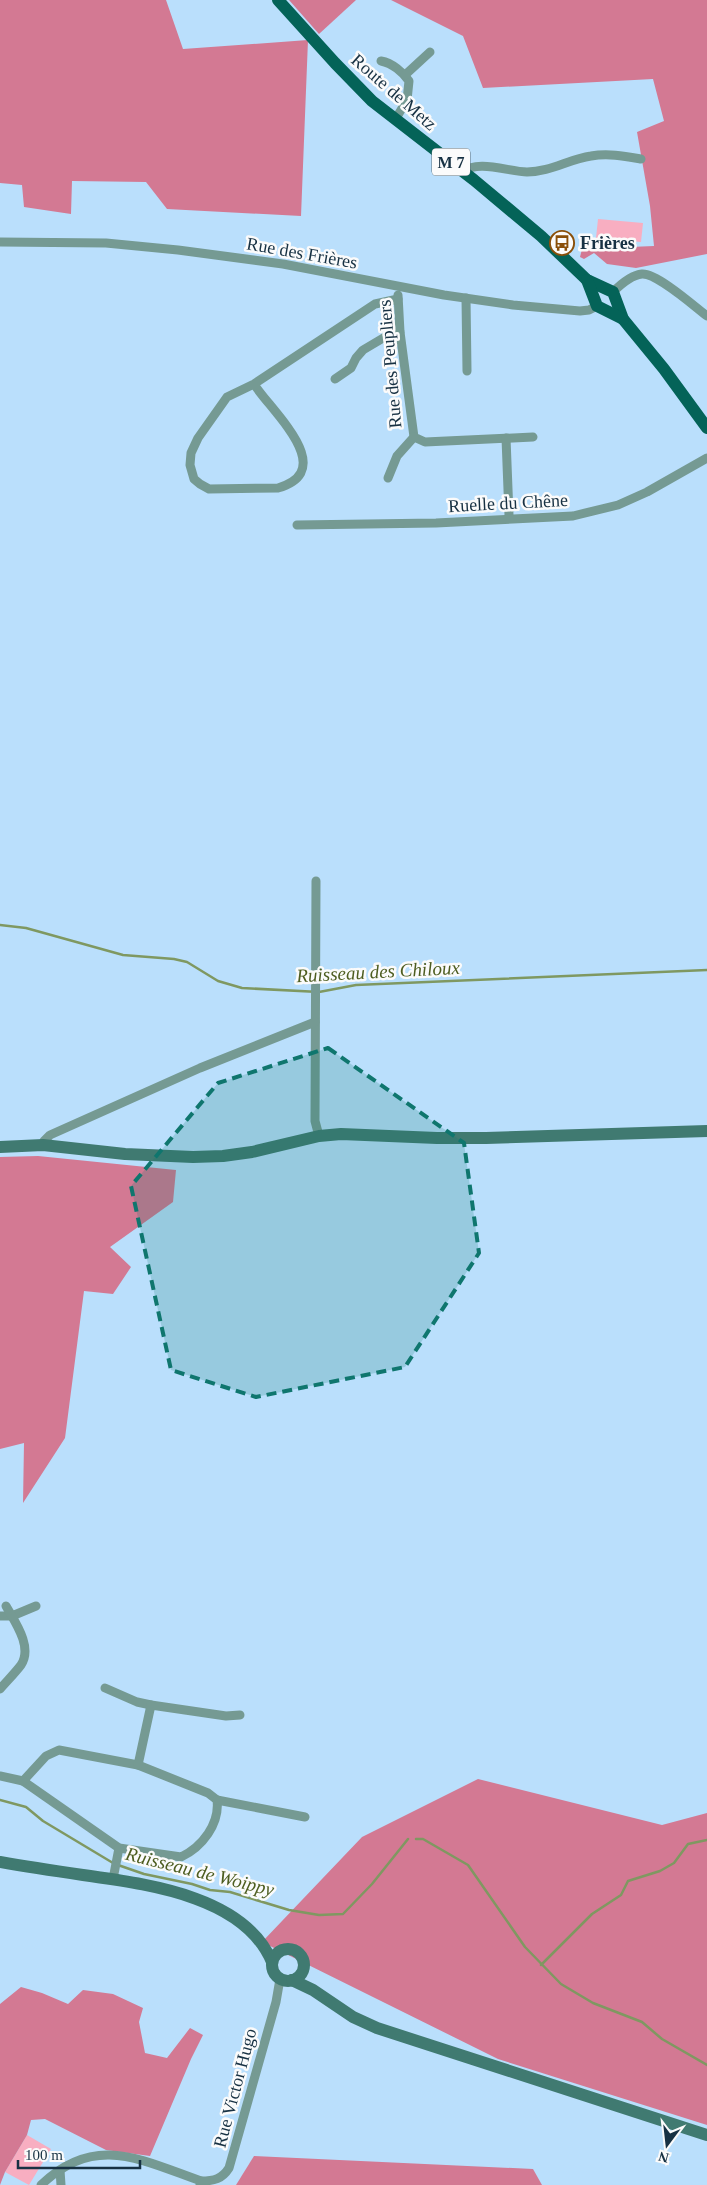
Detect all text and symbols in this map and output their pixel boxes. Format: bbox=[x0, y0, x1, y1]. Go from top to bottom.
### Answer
street label: Route de Metz bbox=[347, 50, 441, 134]
road number: M 7 bbox=[432, 148, 470, 176]
bus stop icon: Frières bbox=[549, 230, 575, 256]
street label: Rue des Frières bbox=[245, 233, 359, 273]
place label: Frières bbox=[580, 233, 635, 253]
street label: Rue des Peupliers bbox=[374, 299, 406, 429]
street label: Ruelle du Chêne bbox=[448, 490, 568, 516]
water label: Ruisseau des Chiloux bbox=[295, 957, 461, 986]
water label: Ruisseau de Woippy bbox=[122, 1843, 277, 1900]
street label: Rue Victor Hugo bbox=[209, 2026, 261, 2150]
north arrow bbox=[642, 2120, 692, 2170]
scale bar bbox=[18, 2138, 140, 2170]
text: 100 m bbox=[25, 2147, 63, 2163]
text: N bbox=[657, 2149, 671, 2166]

